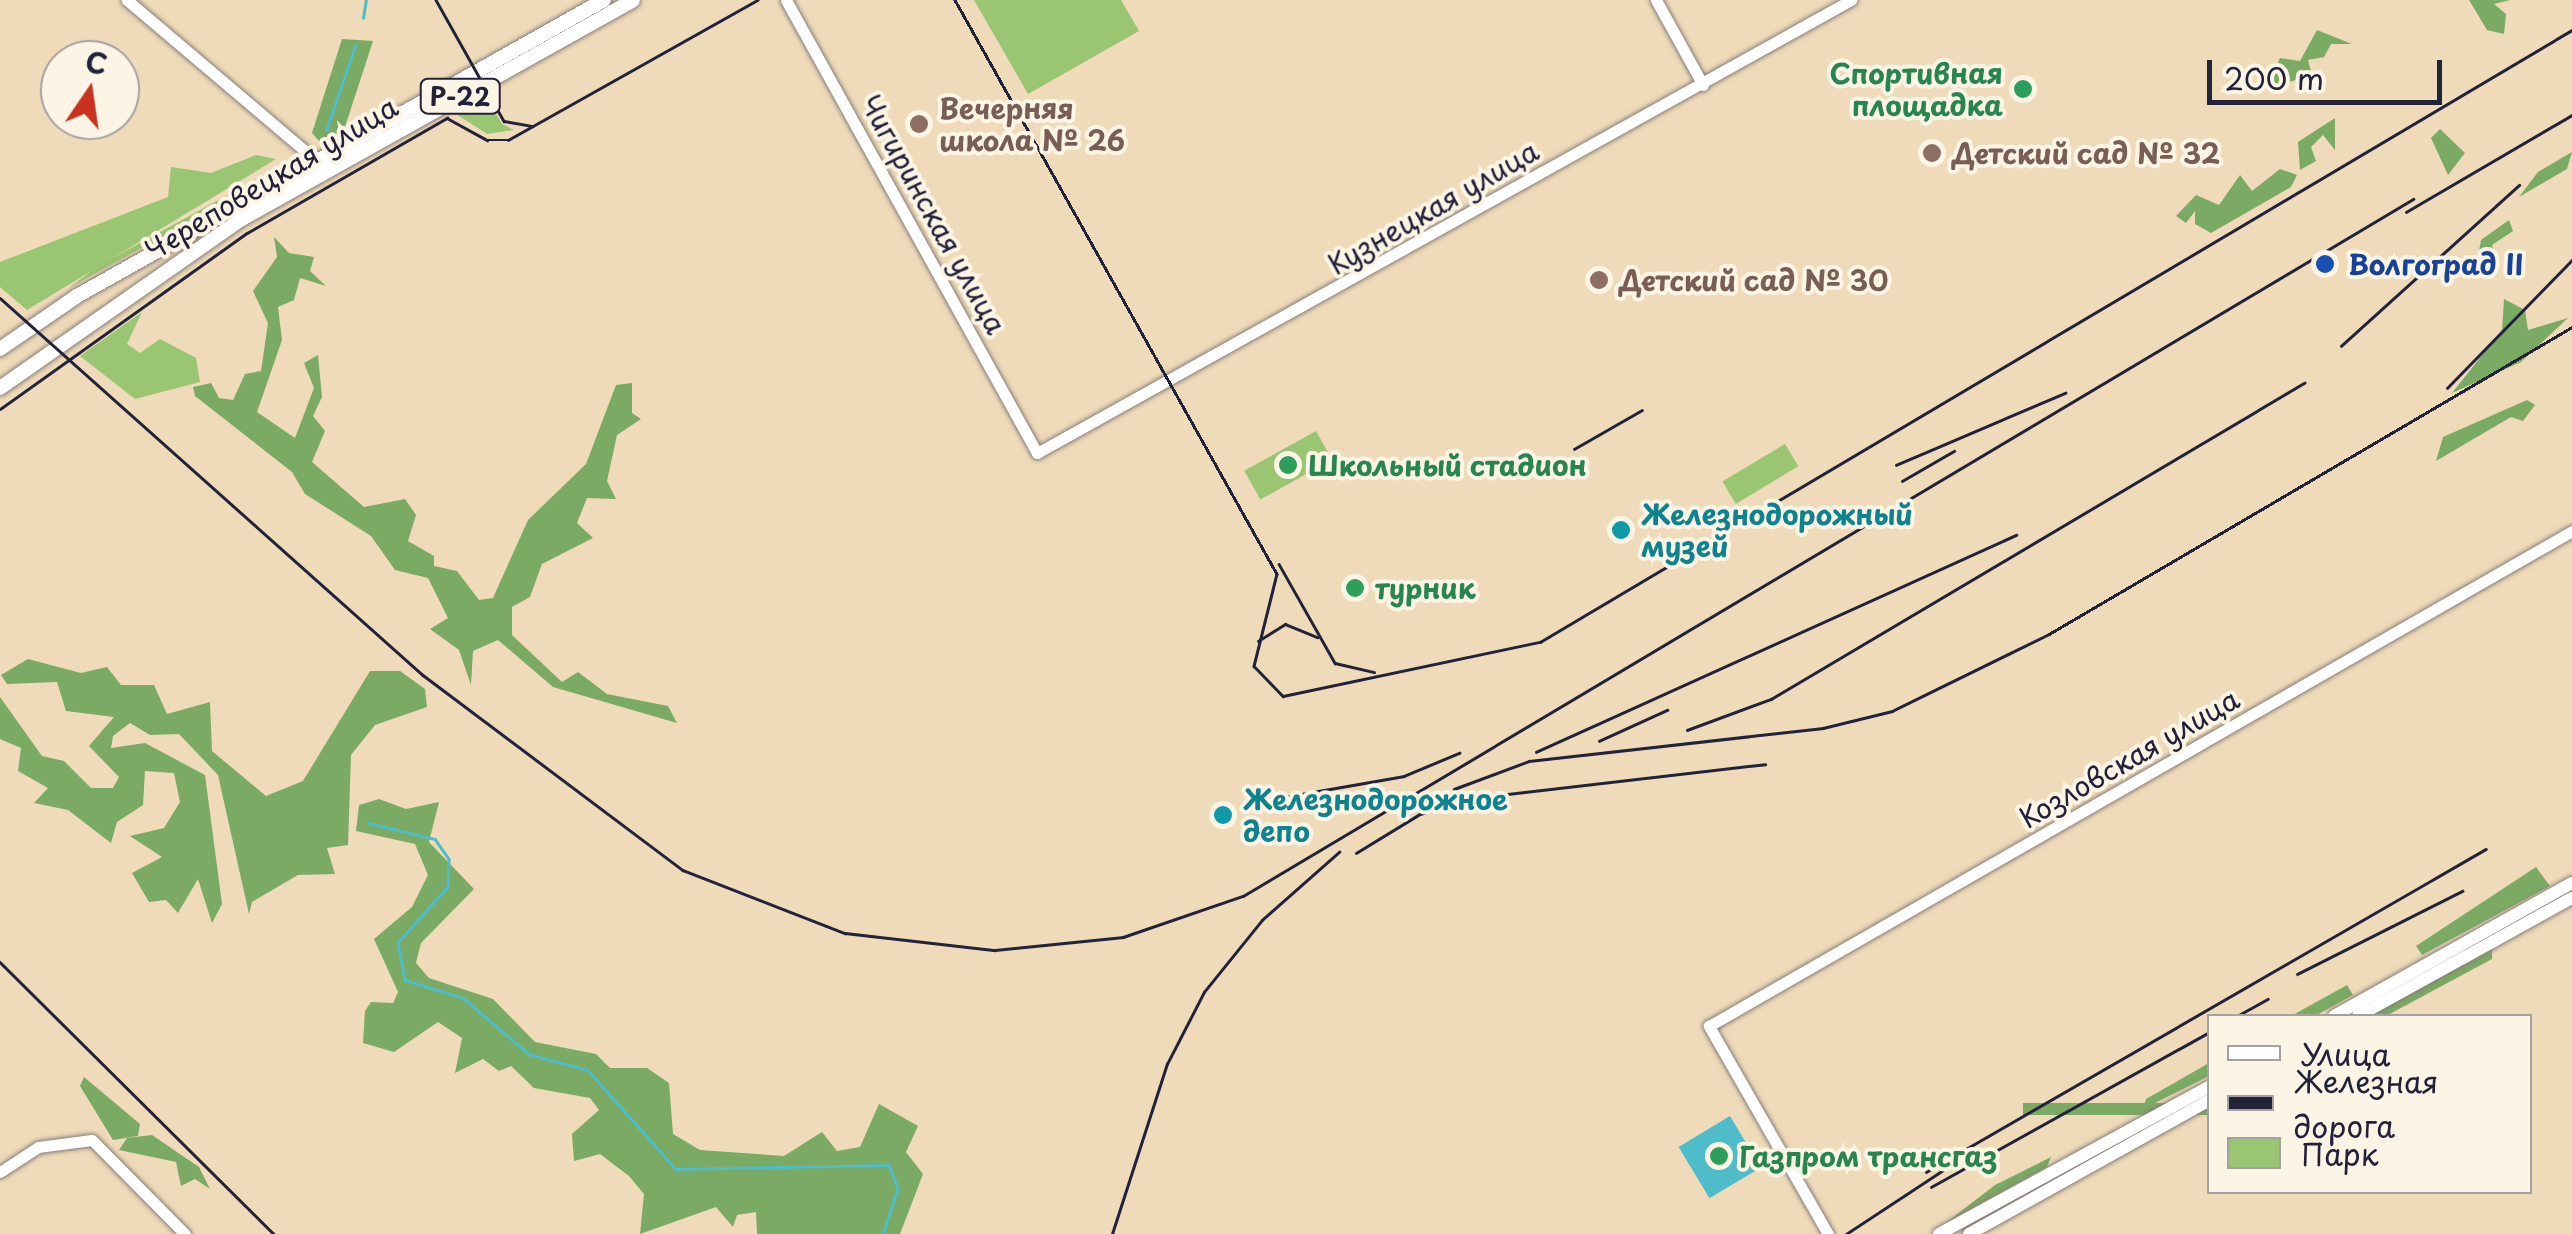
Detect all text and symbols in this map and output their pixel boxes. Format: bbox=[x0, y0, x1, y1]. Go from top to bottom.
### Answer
text: С bbox=[81, 39, 112, 86]
north arrow bbox=[40, 40, 140, 140]
scale bar bbox=[2212, 40, 2447, 102]
text: 200 m bbox=[2224, 55, 2324, 100]
place label: Спортивная площадка bbox=[1830, 56, 2003, 122]
road number: Р-22 bbox=[418, 76, 502, 116]
marker: Спортивная площадка bbox=[2012, 78, 2034, 100]
street label: Чигиринская улица bbox=[854, 88, 1014, 340]
street label: Череповецкая улица bbox=[138, 89, 404, 267]
place label: Вечерняя школа № 26 bbox=[939, 91, 1126, 157]
marker: Вечерняя школа № 26 bbox=[908, 113, 930, 135]
street label: Кузнецкая улица bbox=[1321, 133, 1545, 281]
place label: Детский сад № 32 bbox=[1952, 136, 2221, 170]
marker: Детский сад № 32 bbox=[1921, 142, 1943, 164]
place label: Волгоград II bbox=[2348, 247, 2524, 281]
marker: Волгоград II bbox=[2312, 251, 2338, 277]
place label: Детский сад № 30 bbox=[1619, 263, 1890, 297]
marker: Детский сад № 30 bbox=[1588, 269, 1610, 291]
place label: Школьный стадион bbox=[1308, 448, 1588, 482]
marker: Школьный стадион bbox=[1277, 454, 1299, 476]
place label: Железнодорожный музей bbox=[1641, 497, 1913, 563]
marker: Железнодорожный музей bbox=[1610, 519, 1632, 541]
place label: турник bbox=[1375, 571, 1476, 605]
marker: турник bbox=[1344, 577, 1366, 599]
street label: Козловская улица bbox=[2013, 681, 2245, 835]
place label: Железнодорожное депо bbox=[1243, 782, 1508, 848]
marker: Железнодорожное депо bbox=[1212, 804, 1234, 826]
legend bbox=[2207, 1014, 2532, 1194]
text: Улица bbox=[2301, 1031, 2390, 1076]
text: Железная дорога bbox=[2294, 1058, 2439, 1148]
text: Парк bbox=[2301, 1131, 2378, 1176]
place label: Газпром трансгаз bbox=[1739, 1139, 1999, 1173]
marker: Газпром трансгаз bbox=[1708, 1145, 1730, 1167]

